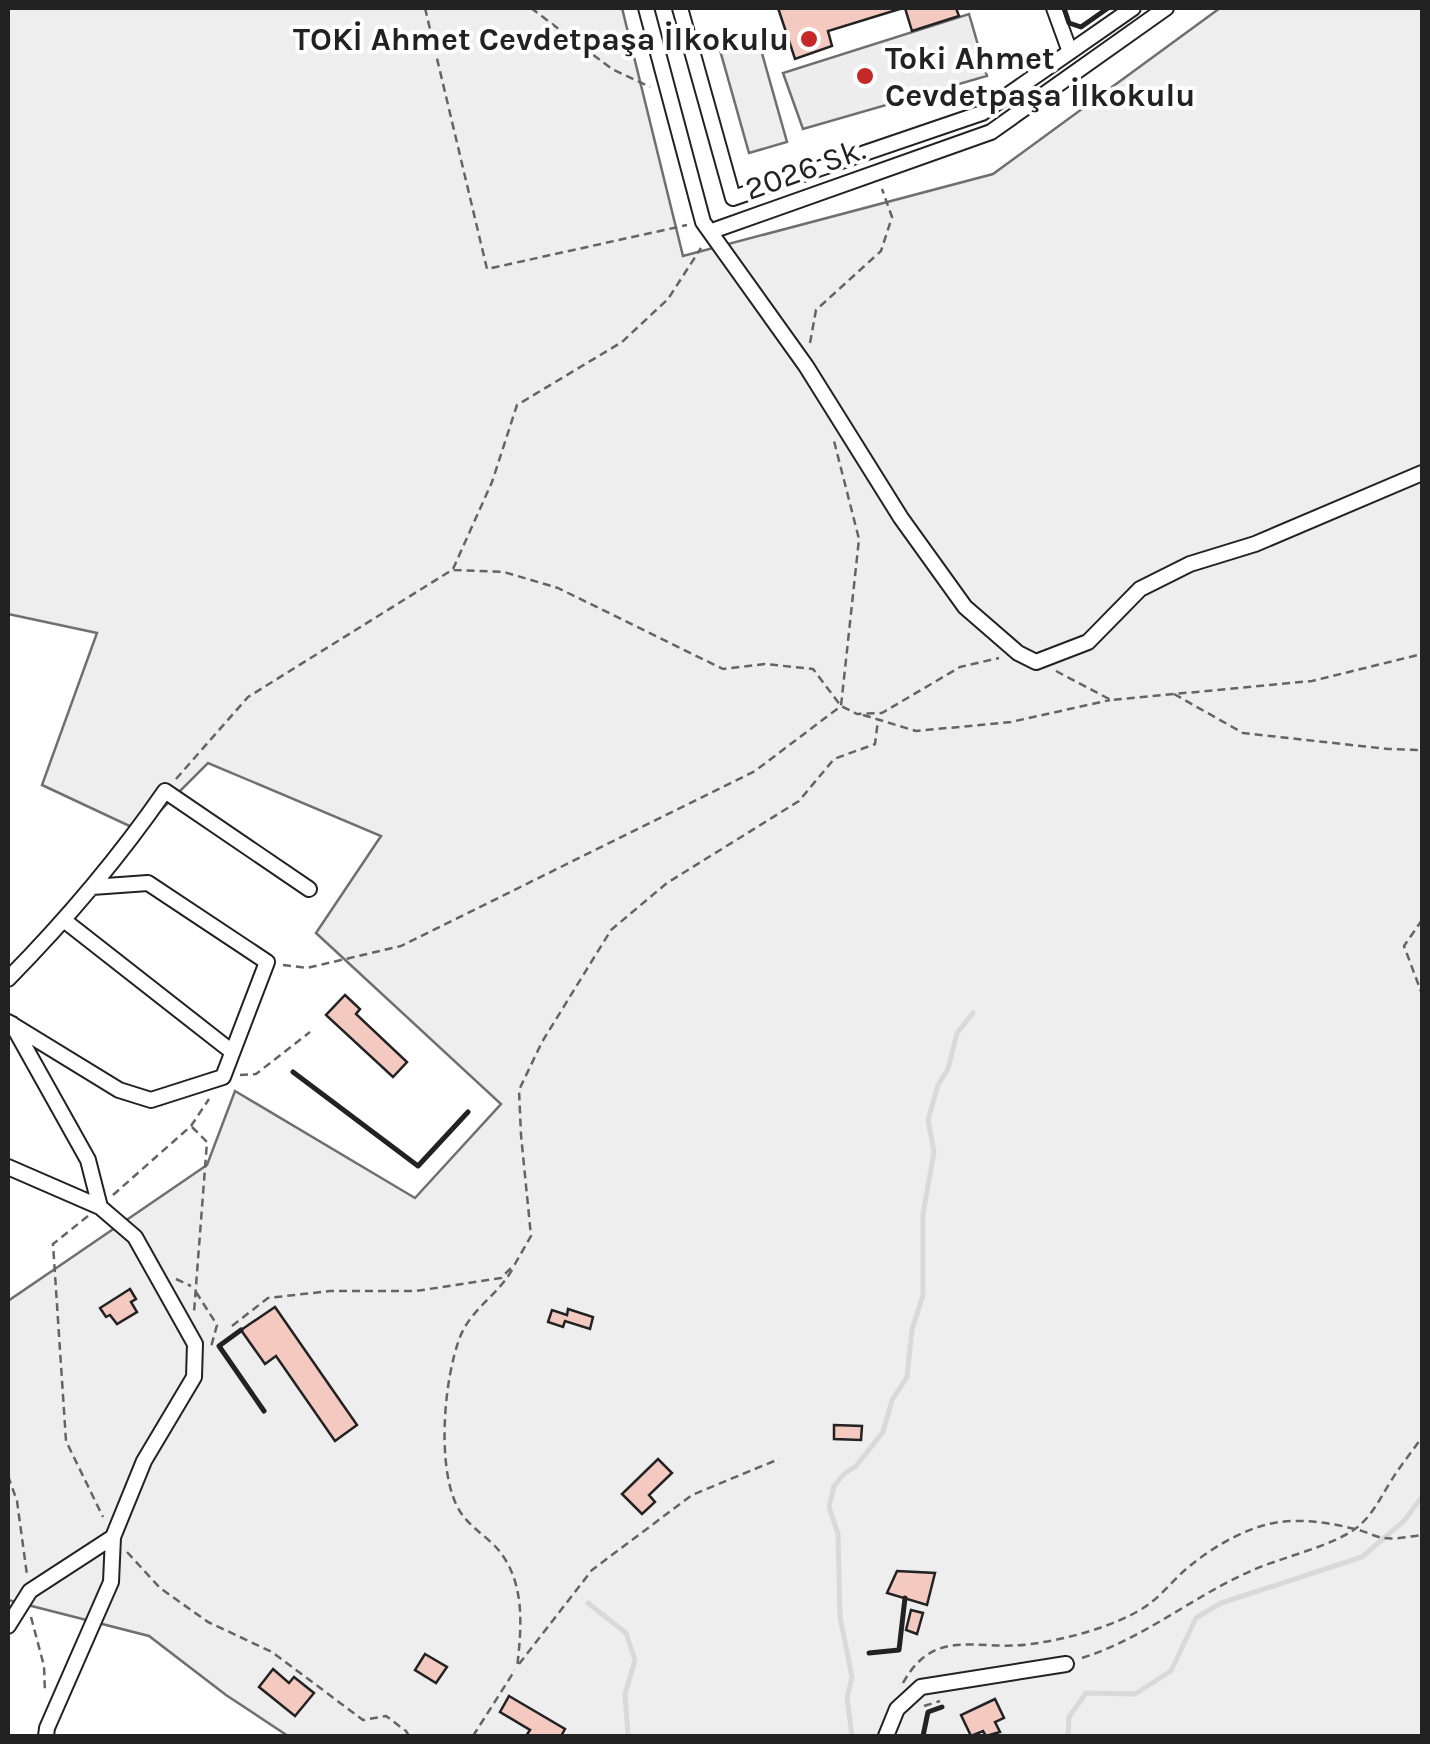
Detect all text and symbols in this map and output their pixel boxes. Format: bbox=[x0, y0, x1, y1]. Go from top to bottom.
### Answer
place label: TOKİ Ahmet Cevdetpaşa İlkokulu bbox=[293, 21, 789, 58]
marker: TOKİ Ahmet Cevdetpaşa İlkokulu bbox=[798, 28, 820, 50]
place label: Toki Ahmet Cevdetpaşa İlkokulu bbox=[885, 40, 1195, 114]
marker: Toki Ahmet Cevdetpaşa İlkokulu bbox=[854, 65, 876, 87]
street label: 2026 Sk. bbox=[740, 130, 870, 208]

